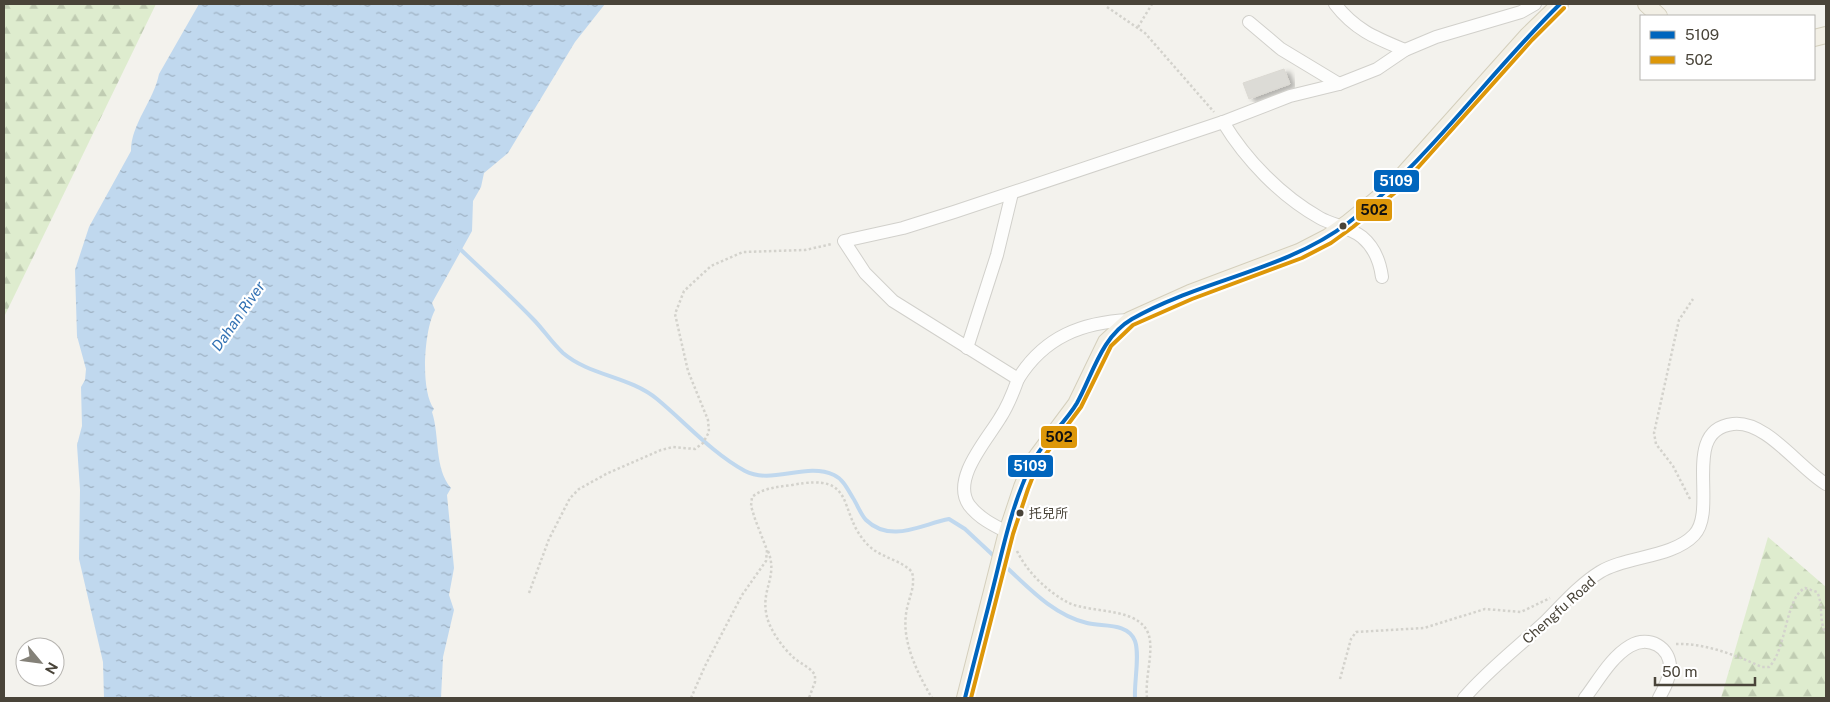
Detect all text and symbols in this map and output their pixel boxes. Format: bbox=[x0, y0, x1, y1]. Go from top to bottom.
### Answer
legend bbox=[1640, 15, 1815, 80]
text: 5109 bbox=[1685, 26, 1719, 43]
text: 502 bbox=[1685, 51, 1713, 68]
line badge: 5109 bbox=[1373, 169, 1420, 193]
text: 5109 bbox=[1379, 173, 1413, 189]
line badge: 502 bbox=[1355, 198, 1393, 222]
text: 502 bbox=[1360, 202, 1388, 218]
unlabelled marker bbox=[1338, 221, 1348, 231]
water label: Dahan River bbox=[208, 278, 268, 354]
line badge: 502 bbox=[1040, 425, 1078, 449]
text: 502 bbox=[1045, 429, 1073, 445]
line badge: 5109 bbox=[1007, 454, 1054, 478]
text: 5109 bbox=[1013, 458, 1047, 474]
place label: 托兒所 bbox=[1029, 506, 1068, 521]
marker: 托兒所 bbox=[1015, 508, 1025, 518]
street label: Chengfu Road bbox=[1519, 573, 1599, 647]
north arrow bbox=[15, 637, 65, 687]
scale bar bbox=[1655, 654, 1755, 686]
text: N bbox=[42, 660, 61, 677]
text: 50 m bbox=[1662, 663, 1697, 680]

